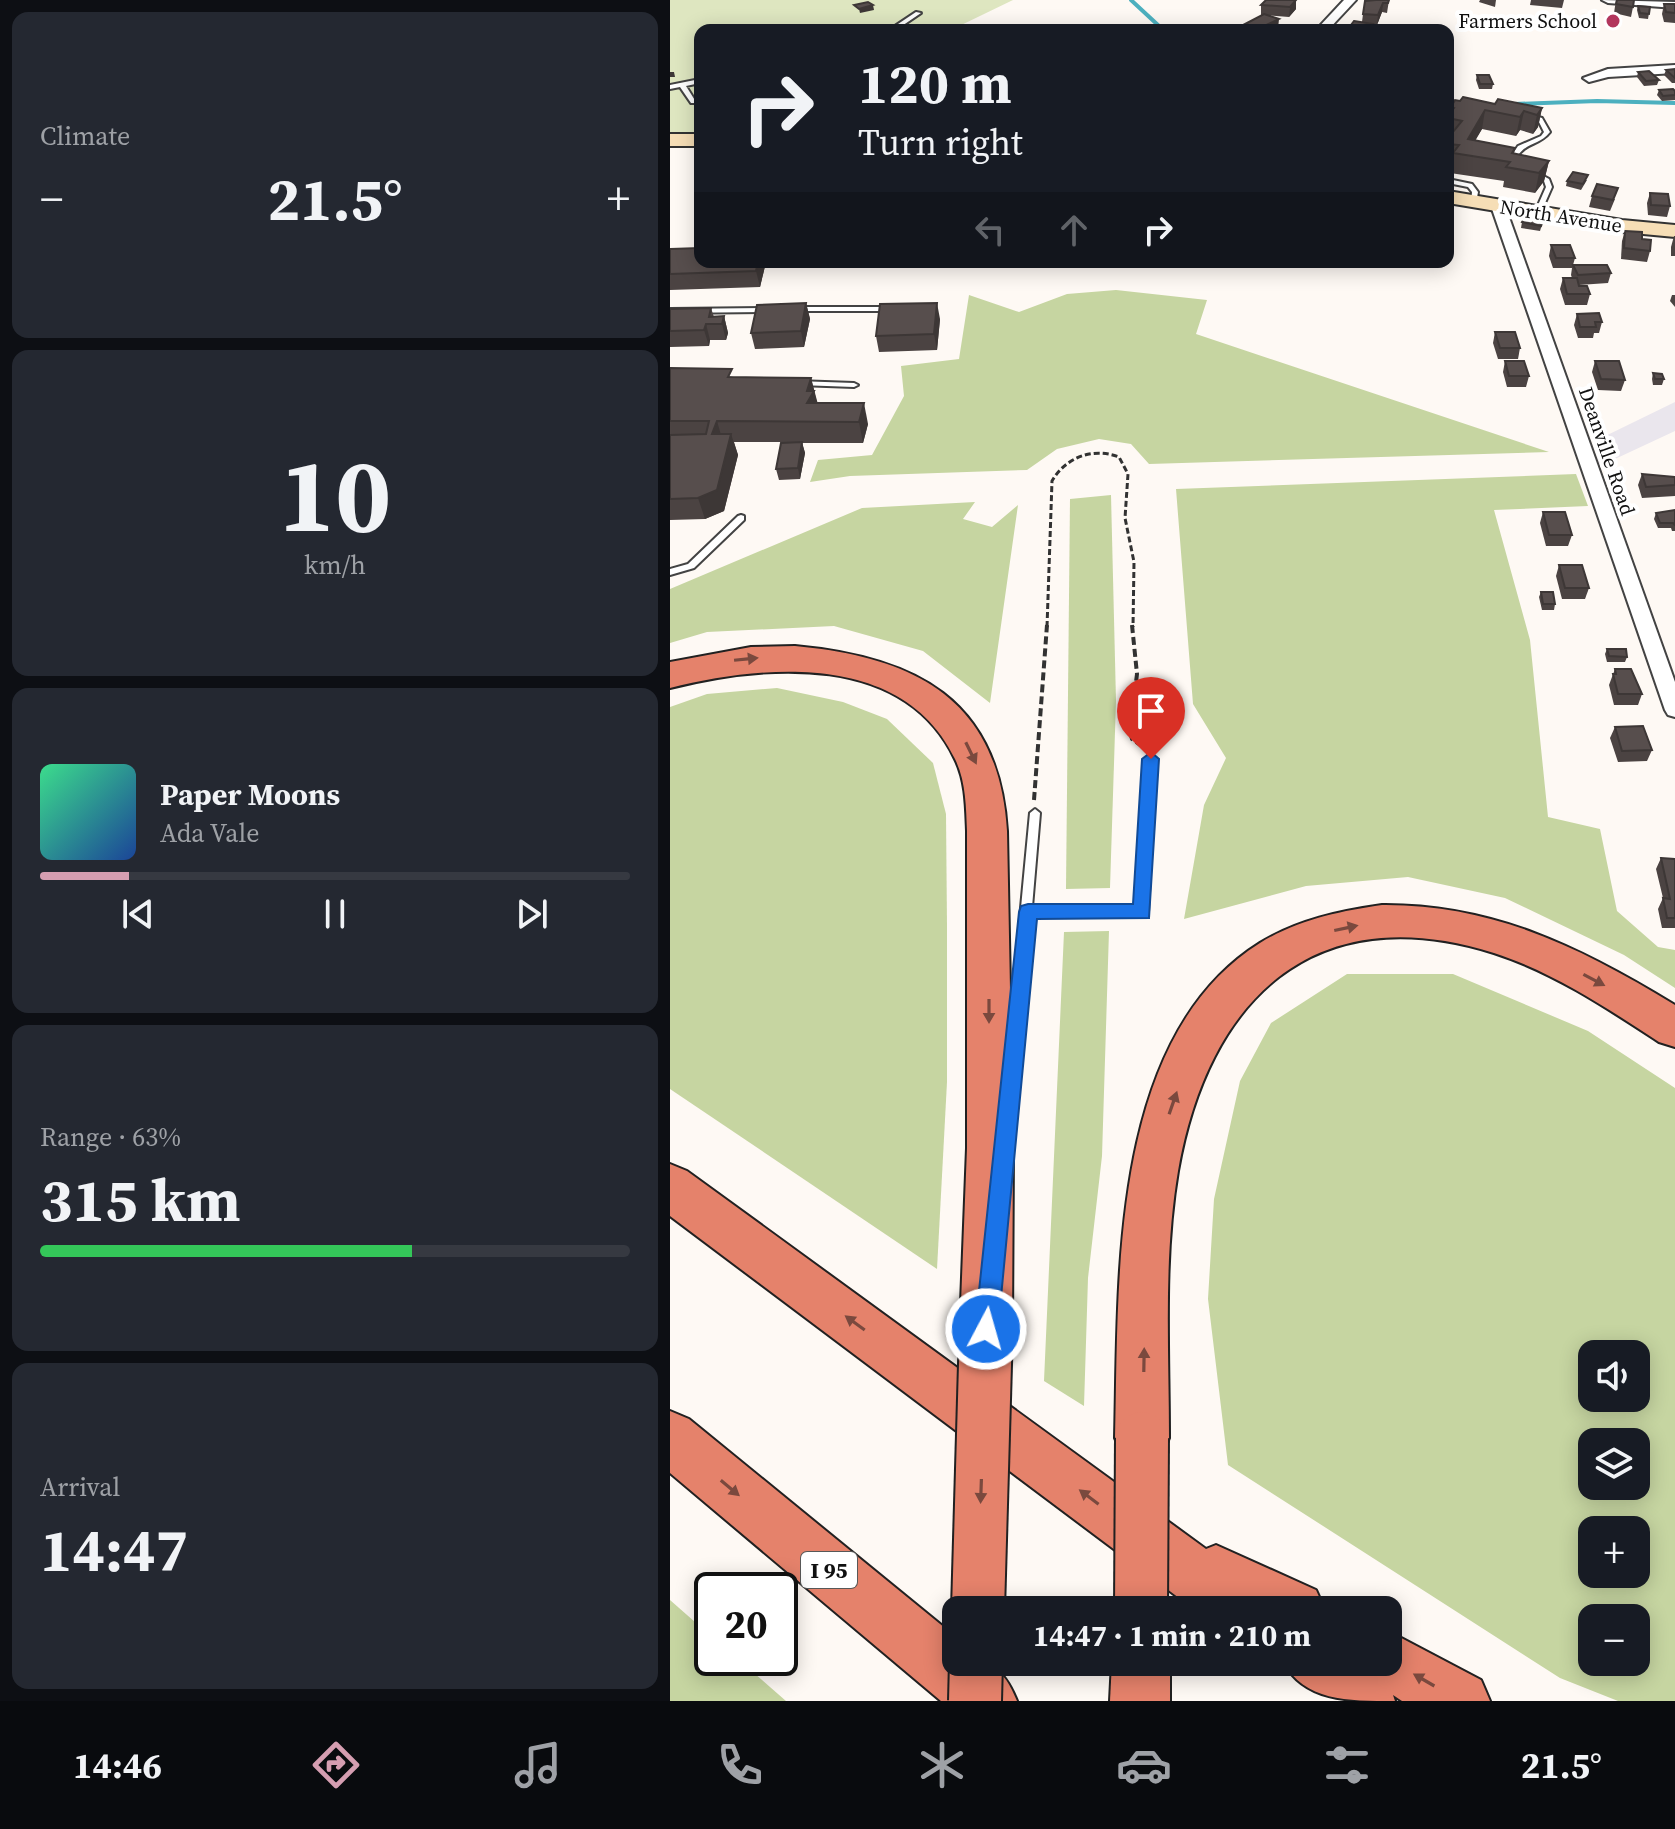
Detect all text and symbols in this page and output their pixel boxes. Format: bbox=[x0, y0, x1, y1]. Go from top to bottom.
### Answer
place label: Farmers School bbox=[1458, 7, 1597, 35]
marker: Farmers School bbox=[1604, 12, 1622, 30]
text: 120 m bbox=[858, 45, 1012, 122]
icon: right bbox=[726, 56, 830, 160]
text: Climate bbox=[40, 118, 130, 154]
text: Turn right bbox=[858, 118, 1023, 167]
text: 21.5° bbox=[267, 158, 403, 240]
text: − bbox=[40, 168, 63, 229]
text: + bbox=[607, 168, 630, 229]
street label: North Avenue bbox=[1498, 193, 1624, 239]
icon: left bbox=[968, 208, 1012, 252]
icon: ahead bbox=[1052, 208, 1096, 252]
icon: right bbox=[1136, 208, 1180, 252]
street label: Deanville Road bbox=[1572, 383, 1642, 520]
text: 10 bbox=[279, 423, 391, 566]
text: km/h bbox=[304, 547, 366, 583]
one-way arrow bbox=[734, 653, 759, 666]
pin bbox=[1117, 677, 1185, 759]
icon: arrive bbox=[1129, 689, 1173, 733]
one-way arrow bbox=[964, 742, 978, 765]
text: Paper Moons bbox=[160, 774, 340, 815]
text: Ada Vale bbox=[160, 815, 259, 851]
icon: previous bbox=[116, 892, 160, 936]
icon: pause bbox=[313, 892, 357, 936]
icon: next bbox=[510, 892, 554, 936]
one-way arrow bbox=[1334, 921, 1359, 934]
one-way arrow bbox=[1583, 973, 1605, 987]
one-way arrow bbox=[983, 999, 995, 1024]
one-way arrow bbox=[1168, 1091, 1180, 1115]
text: Range · 63% bbox=[40, 1119, 181, 1155]
text: 315 km bbox=[40, 1159, 241, 1241]
position arrow bbox=[944, 1287, 1028, 1371]
one-way arrow bbox=[844, 1315, 865, 1331]
map controls bbox=[1578, 1340, 1650, 1676]
button: sound bbox=[1578, 1340, 1650, 1412]
one-way arrow bbox=[1138, 1347, 1150, 1372]
button: layers bbox=[1578, 1428, 1650, 1500]
text: Arrival bbox=[40, 1469, 120, 1505]
one-way arrow bbox=[720, 1479, 740, 1496]
one-way arrow bbox=[975, 1479, 988, 1504]
one-way arrow bbox=[1079, 1489, 1099, 1505]
text: 14:47 bbox=[40, 1509, 188, 1591]
button: + bbox=[1578, 1516, 1650, 1588]
road number: I 95 bbox=[801, 1552, 857, 1588]
speed limit sign: 20 bbox=[694, 1572, 798, 1676]
button: − bbox=[1578, 1604, 1650, 1676]
text: 14:47 · 1 min · 210 m bbox=[1033, 1615, 1311, 1656]
one-way arrow bbox=[1413, 1673, 1435, 1687]
icon: directions bbox=[308, 1737, 364, 1793]
icon: music bbox=[510, 1737, 566, 1793]
icon: phone bbox=[712, 1737, 768, 1793]
icon: climate bbox=[914, 1737, 970, 1793]
icon: car bbox=[1116, 1737, 1172, 1793]
icon: filters bbox=[1319, 1737, 1375, 1793]
text: 14:46 bbox=[73, 1741, 162, 1790]
text: 21.5° bbox=[1521, 1741, 1602, 1790]

